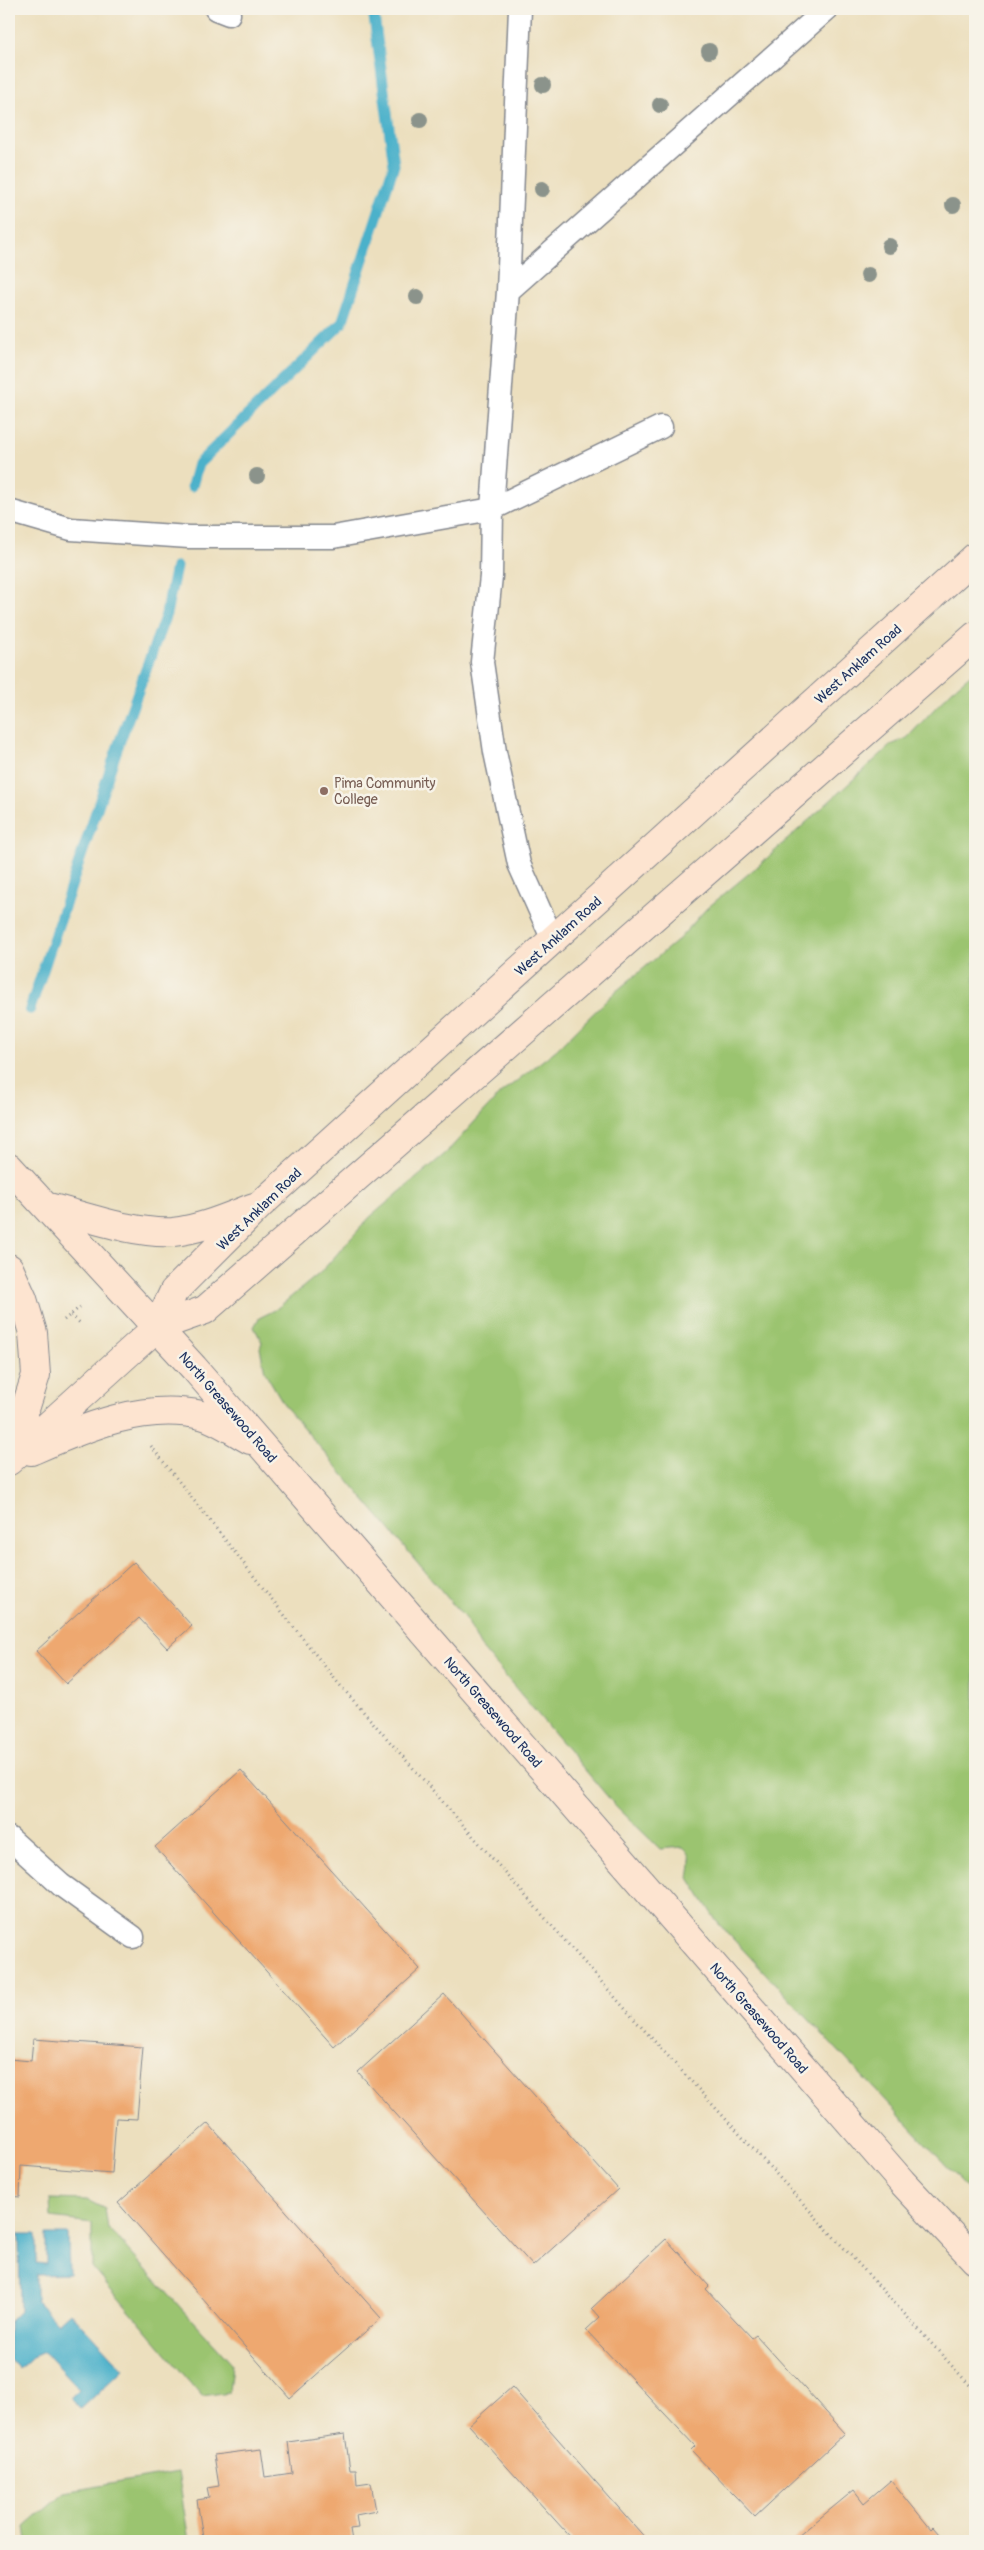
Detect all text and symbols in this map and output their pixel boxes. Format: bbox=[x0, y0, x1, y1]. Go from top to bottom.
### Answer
street label: West Anklam Road bbox=[811, 621, 905, 708]
place label: Pima Community College bbox=[334, 775, 436, 808]
marker: Pima Community College bbox=[318, 785, 330, 797]
street label: West Anklam Road bbox=[511, 893, 605, 980]
street label: West Anklam Road bbox=[214, 1165, 305, 1254]
street label: North Greasewood Road bbox=[175, 1348, 280, 1466]
street label: North Greasewood Road bbox=[440, 1653, 545, 1771]
street label: North Greasewood Road bbox=[706, 1959, 811, 2077]

